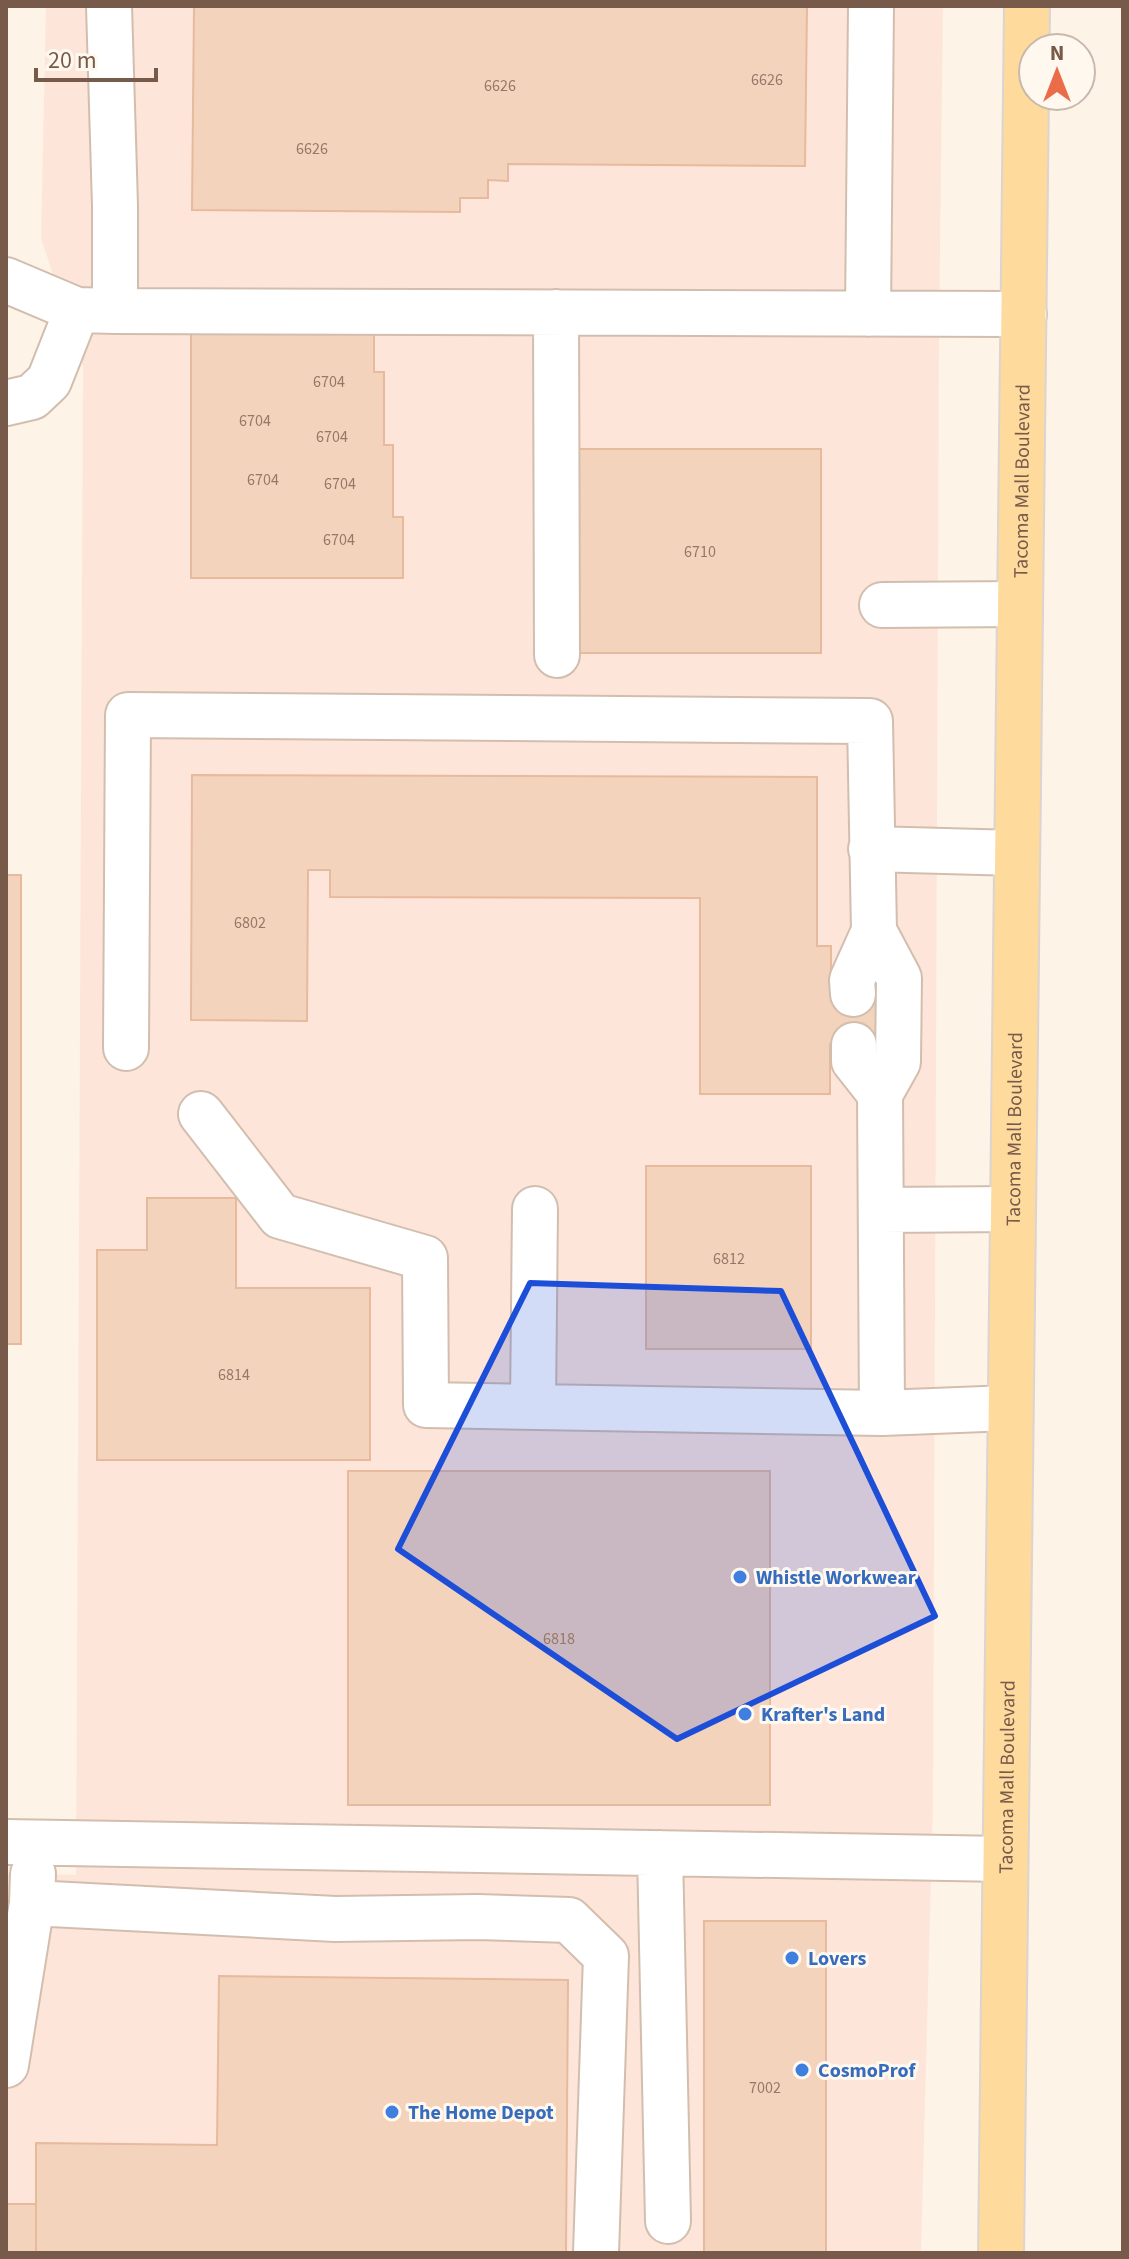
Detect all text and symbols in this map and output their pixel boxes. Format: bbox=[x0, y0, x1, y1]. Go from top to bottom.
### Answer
scale bar bbox=[36, 32, 156, 82]
north arrow bbox=[1017, 32, 1097, 112]
text: N bbox=[1050, 37, 1064, 69]
text: 20 m bbox=[48, 43, 97, 78]
house number: 6626 bbox=[751, 69, 783, 91]
house number: 6626 bbox=[484, 75, 516, 97]
house number: 6626 bbox=[296, 138, 328, 160]
house number: 6704 bbox=[313, 371, 345, 393]
street label: Tacoma Mall Boulevard bbox=[1007, 384, 1038, 578]
house number: 6704 bbox=[239, 410, 271, 432]
house number: 6704 bbox=[316, 426, 348, 448]
house number: 6704 bbox=[247, 469, 279, 491]
house number: 6704 bbox=[324, 473, 356, 495]
house number: 6704 bbox=[323, 529, 355, 551]
house number: 6710 bbox=[684, 541, 716, 563]
house number: 6802 bbox=[234, 912, 266, 934]
street label: Tacoma Mall Boulevard bbox=[1000, 1032, 1030, 1226]
house number: 6812 bbox=[713, 1248, 745, 1270]
house number: 6814 bbox=[218, 1364, 250, 1386]
place label: Whistle Workwear bbox=[756, 1564, 916, 1592]
marker: Whistle Workwear bbox=[731, 1568, 749, 1586]
house number: 6818 bbox=[543, 1628, 575, 1650]
street label: Tacoma Mall Boulevard bbox=[992, 1680, 1023, 1874]
place label: Krafter's Land bbox=[761, 1701, 885, 1729]
marker: Krafter's Land bbox=[736, 1705, 754, 1723]
place label: Lovers bbox=[808, 1945, 866, 1973]
marker: Lovers bbox=[783, 1949, 801, 1967]
place label: CosmoProf bbox=[818, 2057, 916, 2085]
marker: CosmoProf bbox=[793, 2061, 811, 2079]
house number: 7002 bbox=[749, 2077, 781, 2099]
place label: The Home Depot bbox=[408, 2099, 554, 2127]
marker: The Home Depot bbox=[383, 2103, 401, 2121]

